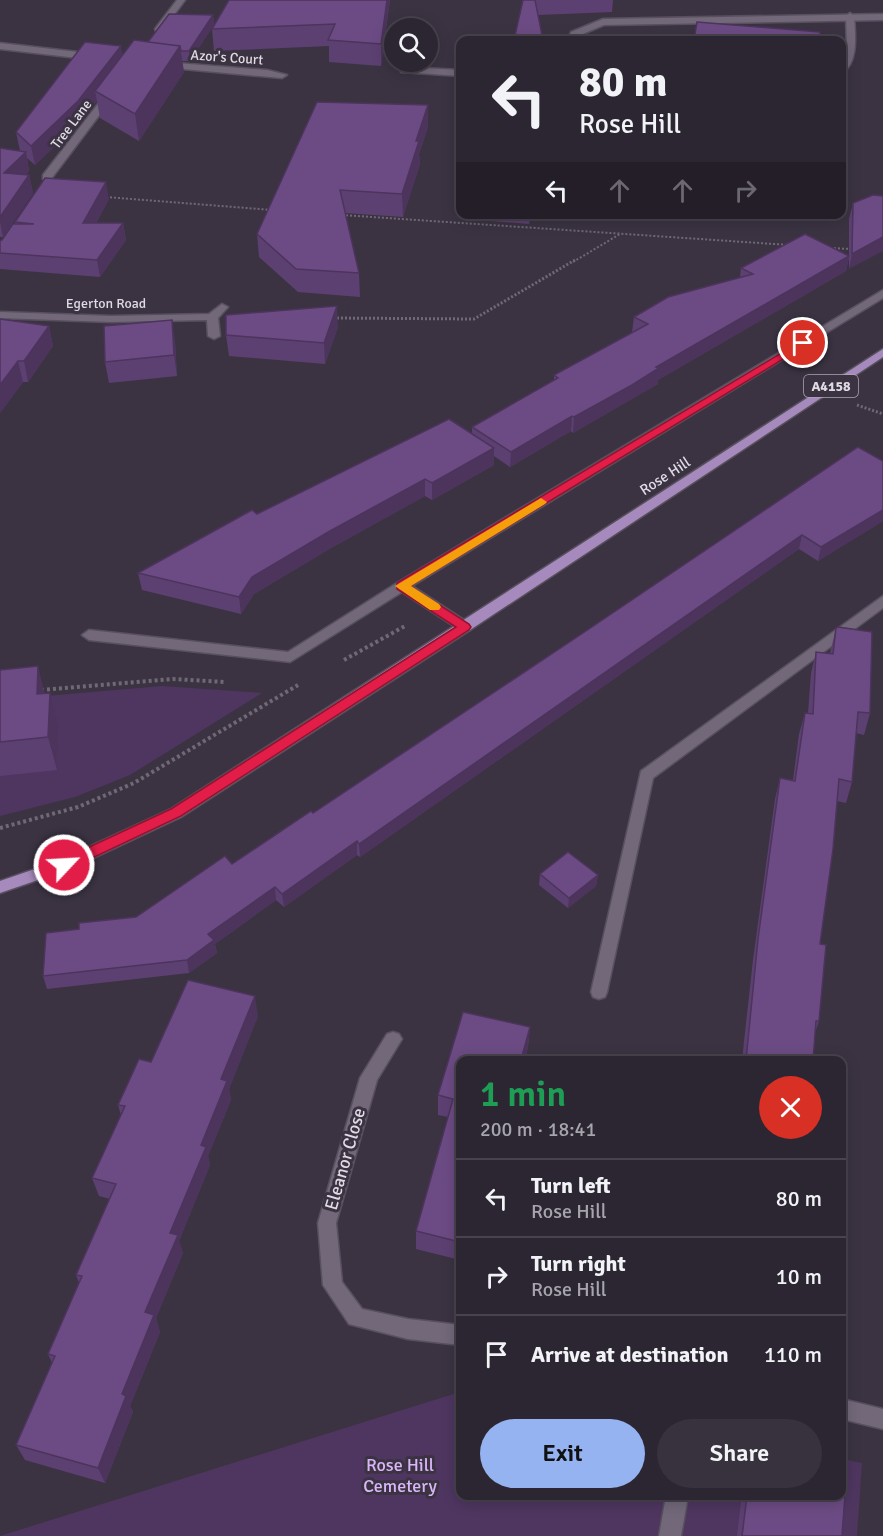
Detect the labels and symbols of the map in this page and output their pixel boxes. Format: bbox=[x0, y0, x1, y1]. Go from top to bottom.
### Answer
street label: Azor's Court bbox=[190, 46, 264, 69]
street label: Tree Lane bbox=[47, 96, 95, 152]
street label: Egerton Road bbox=[66, 295, 146, 312]
pin bbox=[777, 317, 828, 368]
road number: A4158 bbox=[804, 375, 858, 397]
street label: Rose Hill bbox=[636, 453, 694, 499]
position arrow bbox=[32, 833, 96, 897]
street label: Eleanor Close bbox=[320, 1105, 370, 1213]
park label: Rose Hill Cemetery bbox=[363, 1454, 437, 1497]

